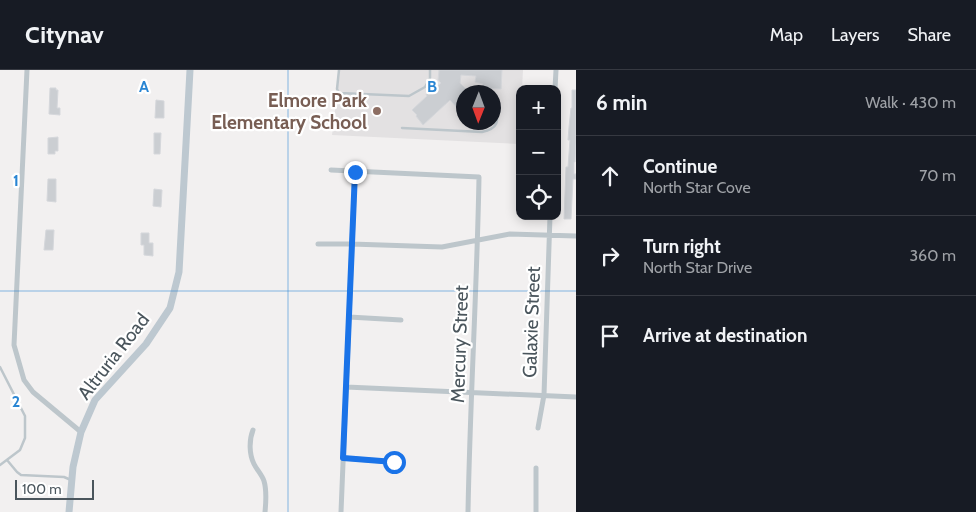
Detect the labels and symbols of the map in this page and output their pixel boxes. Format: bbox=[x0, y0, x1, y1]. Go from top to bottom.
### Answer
text: A bbox=[139, 77, 149, 96]
text: B bbox=[427, 77, 437, 96]
north arrow bbox=[456, 85, 501, 130]
place label: Elmore Park Elementary School bbox=[211, 89, 368, 134]
marker: Elmore Park Elementary School bbox=[371, 105, 383, 117]
route end bbox=[344, 161, 367, 184]
text: 1 bbox=[13, 171, 19, 190]
street label: Galaxie Street bbox=[518, 265, 545, 378]
street label: Mercury Street bbox=[446, 284, 473, 403]
street label: Altruria Road bbox=[73, 309, 154, 404]
text: 2 bbox=[12, 392, 20, 411]
route start bbox=[383, 451, 406, 474]
scale bar bbox=[15, 477, 94, 500]

